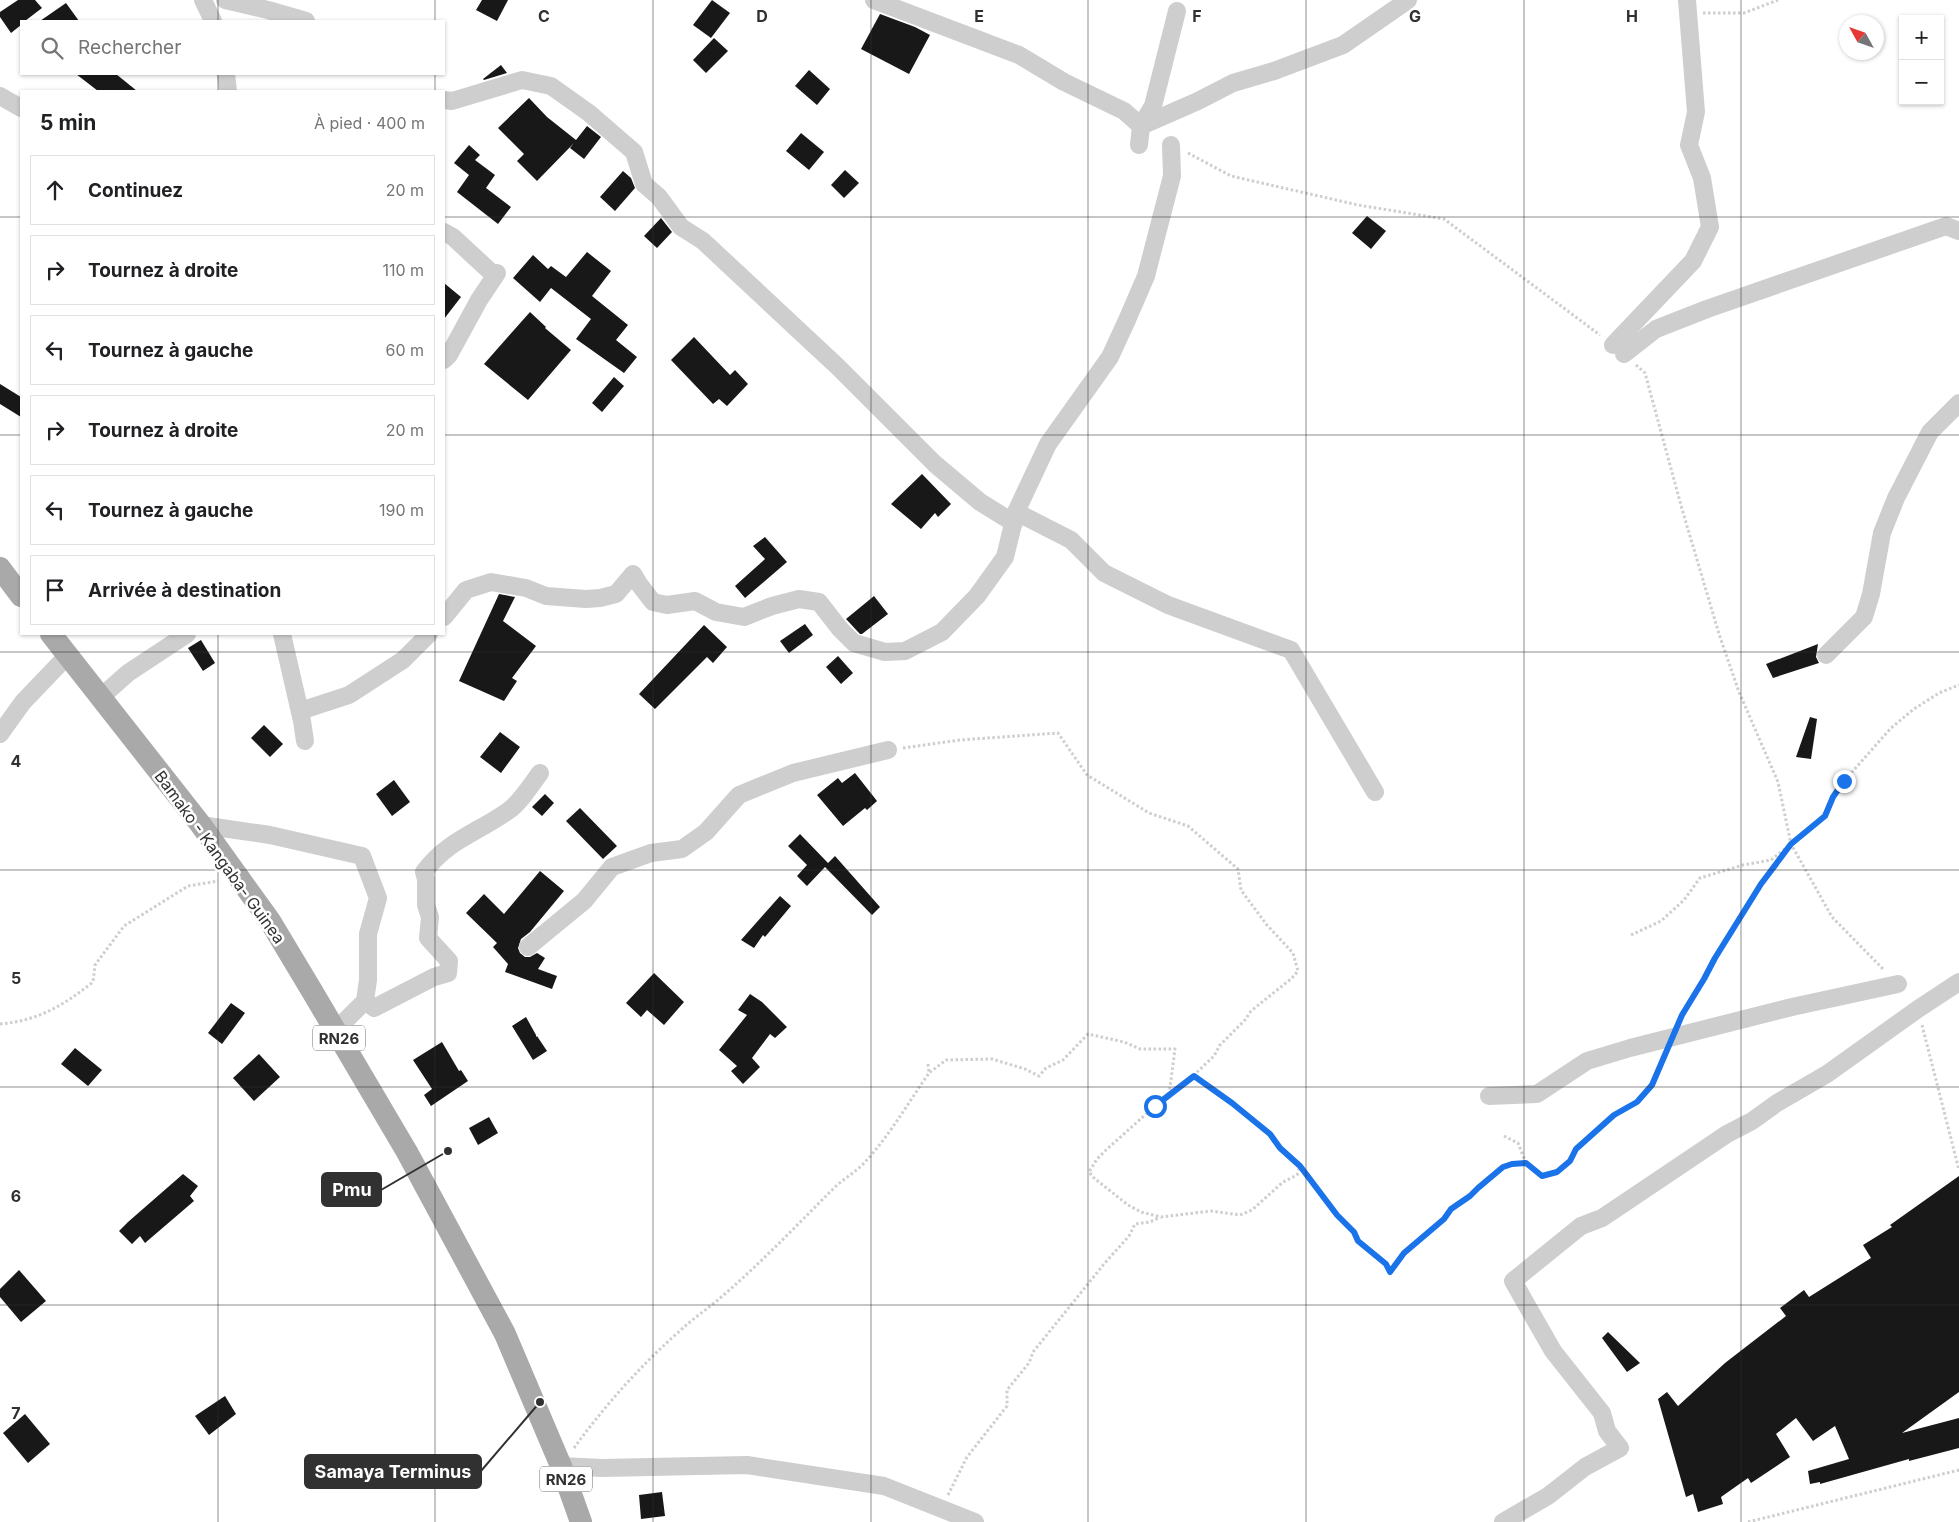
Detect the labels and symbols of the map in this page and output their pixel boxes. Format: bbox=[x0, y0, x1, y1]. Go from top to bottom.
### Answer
text: C bbox=[538, 6, 550, 26]
text: D bbox=[756, 6, 768, 26]
text: E bbox=[974, 6, 984, 26]
text: F bbox=[1192, 6, 1202, 26]
text: G bbox=[1409, 6, 1421, 26]
text: H bbox=[1626, 6, 1638, 26]
north arrow bbox=[1839, 15, 1884, 60]
text: 4 bbox=[11, 751, 22, 771]
street label: Bamako - Kangaba- Guinea bbox=[151, 767, 289, 947]
route end bbox=[1833, 770, 1856, 793]
text: 5 bbox=[11, 968, 21, 988]
road number: RN26 bbox=[313, 1026, 365, 1050]
route start bbox=[1144, 1095, 1167, 1118]
callout: Pmu bbox=[322, 1173, 381, 1206]
text: Pmu bbox=[332, 1179, 372, 1200]
text: 6 bbox=[11, 1186, 21, 1206]
text: 7 bbox=[11, 1403, 21, 1423]
callout: Samaya Terminus bbox=[305, 1455, 481, 1488]
text: Samaya Terminus bbox=[315, 1461, 471, 1482]
road number: RN26 bbox=[540, 1466, 592, 1492]

